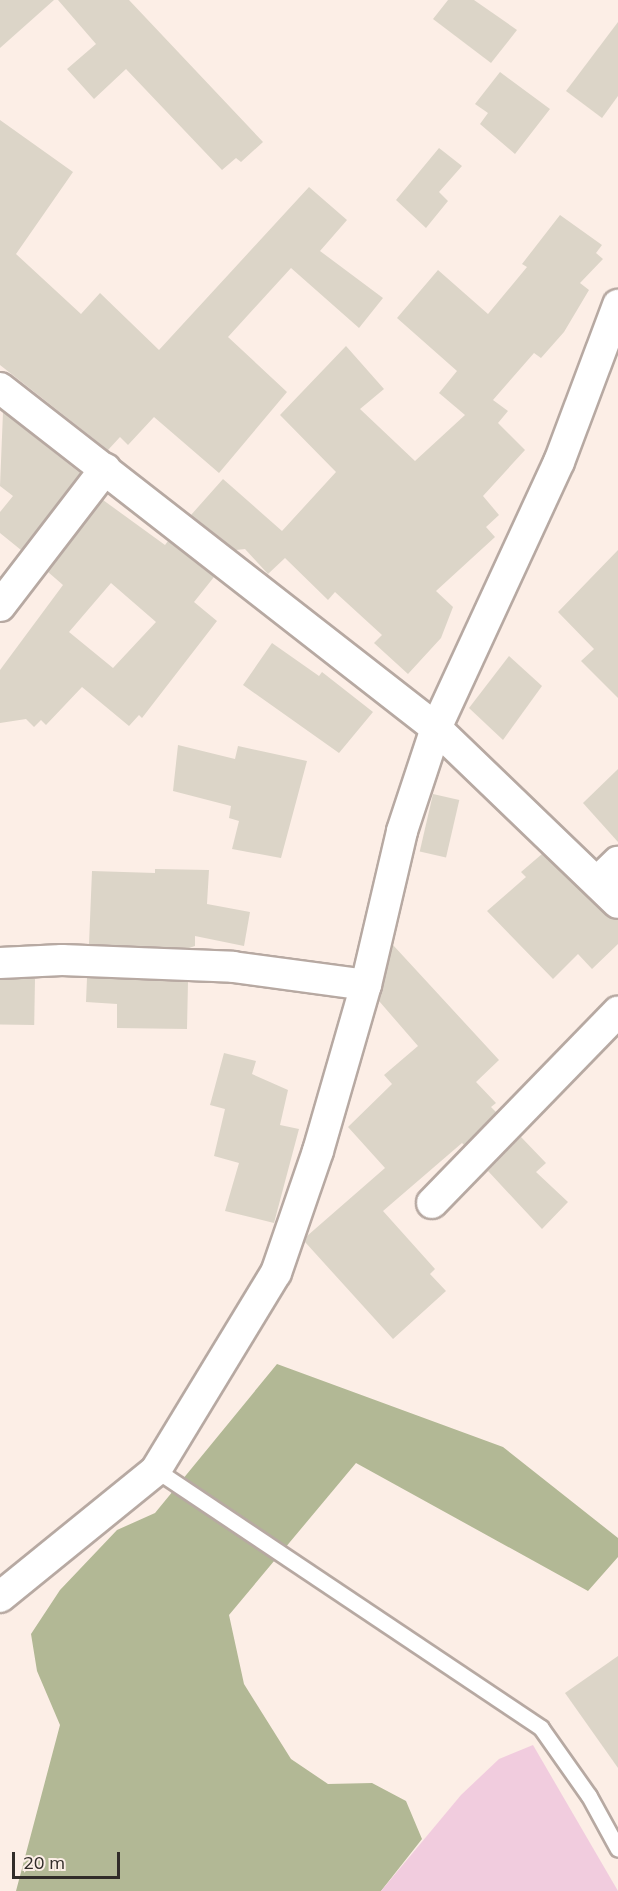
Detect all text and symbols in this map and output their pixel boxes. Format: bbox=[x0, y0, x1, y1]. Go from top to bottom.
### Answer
scale bar bbox=[15, 1840, 123, 1878]
text: 20 m bbox=[23, 1851, 65, 1874]

